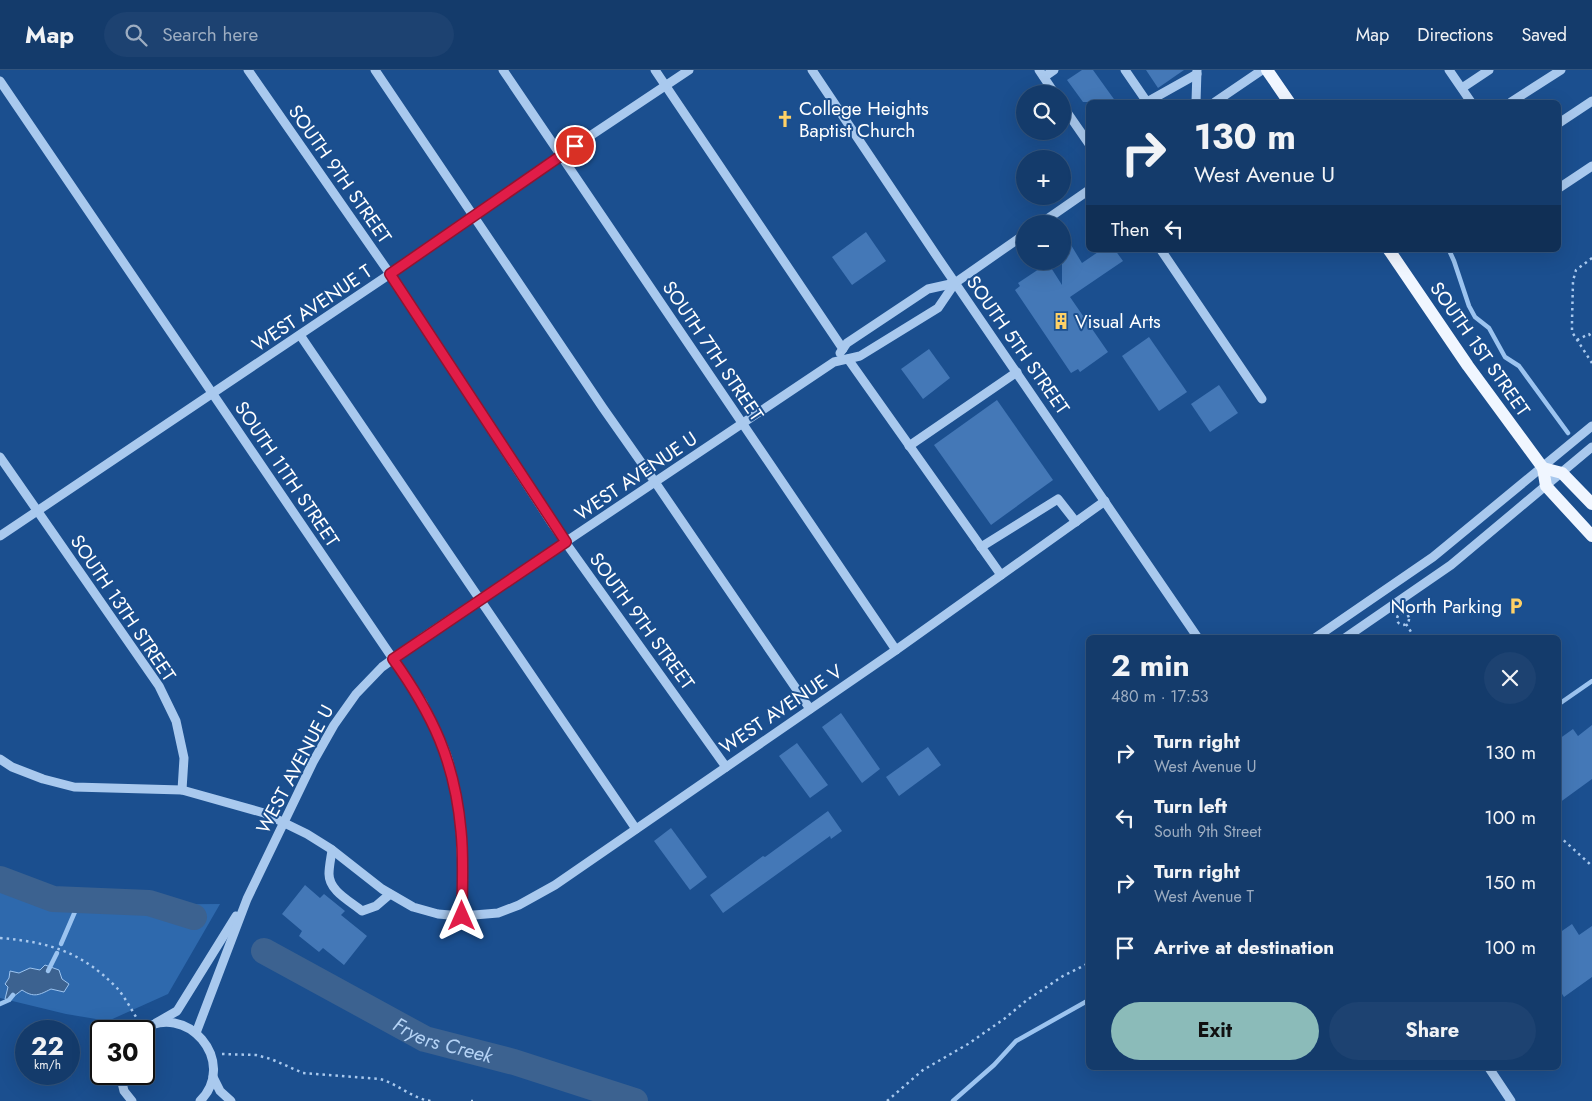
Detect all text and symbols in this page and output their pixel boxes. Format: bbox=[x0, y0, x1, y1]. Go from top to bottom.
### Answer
search box bbox=[104, 12, 454, 57]
text: Map bbox=[25, 17, 74, 52]
icon: search bbox=[122, 21, 150, 49]
text: Search here bbox=[162, 21, 258, 48]
text: Map bbox=[1356, 22, 1389, 48]
text: Directions bbox=[1417, 22, 1493, 48]
text: Saved bbox=[1521, 22, 1567, 48]
map controls bbox=[1016, 85, 1071, 270]
button: search bbox=[1016, 85, 1071, 140]
place label: College Heights Baptist Church bbox=[799, 95, 929, 144]
street label: SOUTH 9TH STREET bbox=[282, 99, 398, 249]
church icon: College Heights Baptist Church bbox=[775, 109, 795, 129]
text: 130 m bbox=[1194, 112, 1296, 162]
icon: right bbox=[1111, 120, 1176, 185]
pin bbox=[554, 125, 596, 167]
icon: arrive bbox=[561, 132, 589, 160]
button: + bbox=[1016, 150, 1071, 205]
text: West Avenue U bbox=[1194, 158, 1335, 190]
button: − bbox=[1016, 215, 1071, 270]
icon: left bbox=[1160, 215, 1188, 243]
text: Then bbox=[1111, 216, 1150, 243]
street label: WEST AVENUE T bbox=[247, 258, 377, 358]
street label: SOUTH 5TH STREET bbox=[960, 270, 1076, 420]
street label: SOUTH 7TH STREET bbox=[656, 276, 770, 427]
street label: SOUTH 1ST STREET bbox=[1423, 276, 1537, 422]
place label: Visual Arts bbox=[1075, 308, 1161, 335]
building icon: Visual Arts bbox=[1051, 311, 1071, 331]
street label: SOUTH 11TH STREET bbox=[228, 396, 346, 552]
street label: WEST AVENUE U bbox=[569, 425, 703, 527]
street label: SOUTH 13TH STREET bbox=[64, 529, 182, 687]
street label: SOUTH 9TH STREET bbox=[583, 547, 701, 695]
place label: North Parking bbox=[1391, 593, 1502, 620]
parking icon: North Parking bbox=[1506, 596, 1526, 616]
text: 2 min bbox=[1111, 644, 1190, 687]
button: close bbox=[1484, 652, 1536, 704]
street label: WEST AVENUE V bbox=[714, 658, 848, 760]
text: 480 m · 17:53 bbox=[1111, 685, 1209, 708]
street label: WEST AVENUE U bbox=[250, 700, 340, 838]
text: Turn right bbox=[1154, 728, 1240, 755]
icon: right bbox=[1111, 739, 1139, 767]
text: 130 m bbox=[1485, 739, 1536, 766]
text: West Avenue U bbox=[1154, 755, 1257, 778]
text: Turn left bbox=[1154, 793, 1227, 820]
icon: left bbox=[1111, 804, 1139, 832]
text: 100 m bbox=[1484, 804, 1536, 831]
text: South 9th Street bbox=[1154, 820, 1261, 843]
text: Turn right bbox=[1154, 858, 1240, 885]
icon: right bbox=[1111, 869, 1139, 897]
text: 150 m bbox=[1485, 869, 1536, 896]
text: West Avenue T bbox=[1154, 885, 1254, 908]
position arrow bbox=[435, 889, 487, 941]
icon: arrive bbox=[1111, 934, 1139, 962]
text: Arrive at destination bbox=[1154, 934, 1334, 961]
text: 100 m bbox=[1484, 934, 1536, 961]
button: Exit bbox=[1111, 1002, 1319, 1060]
button: Share bbox=[1329, 1002, 1536, 1060]
water label: Fryers Creek bbox=[388, 1010, 497, 1071]
speed limit sign: 30 bbox=[90, 1020, 155, 1085]
text: 22 bbox=[31, 1028, 64, 1064]
text: km/h bbox=[34, 1056, 61, 1074]

